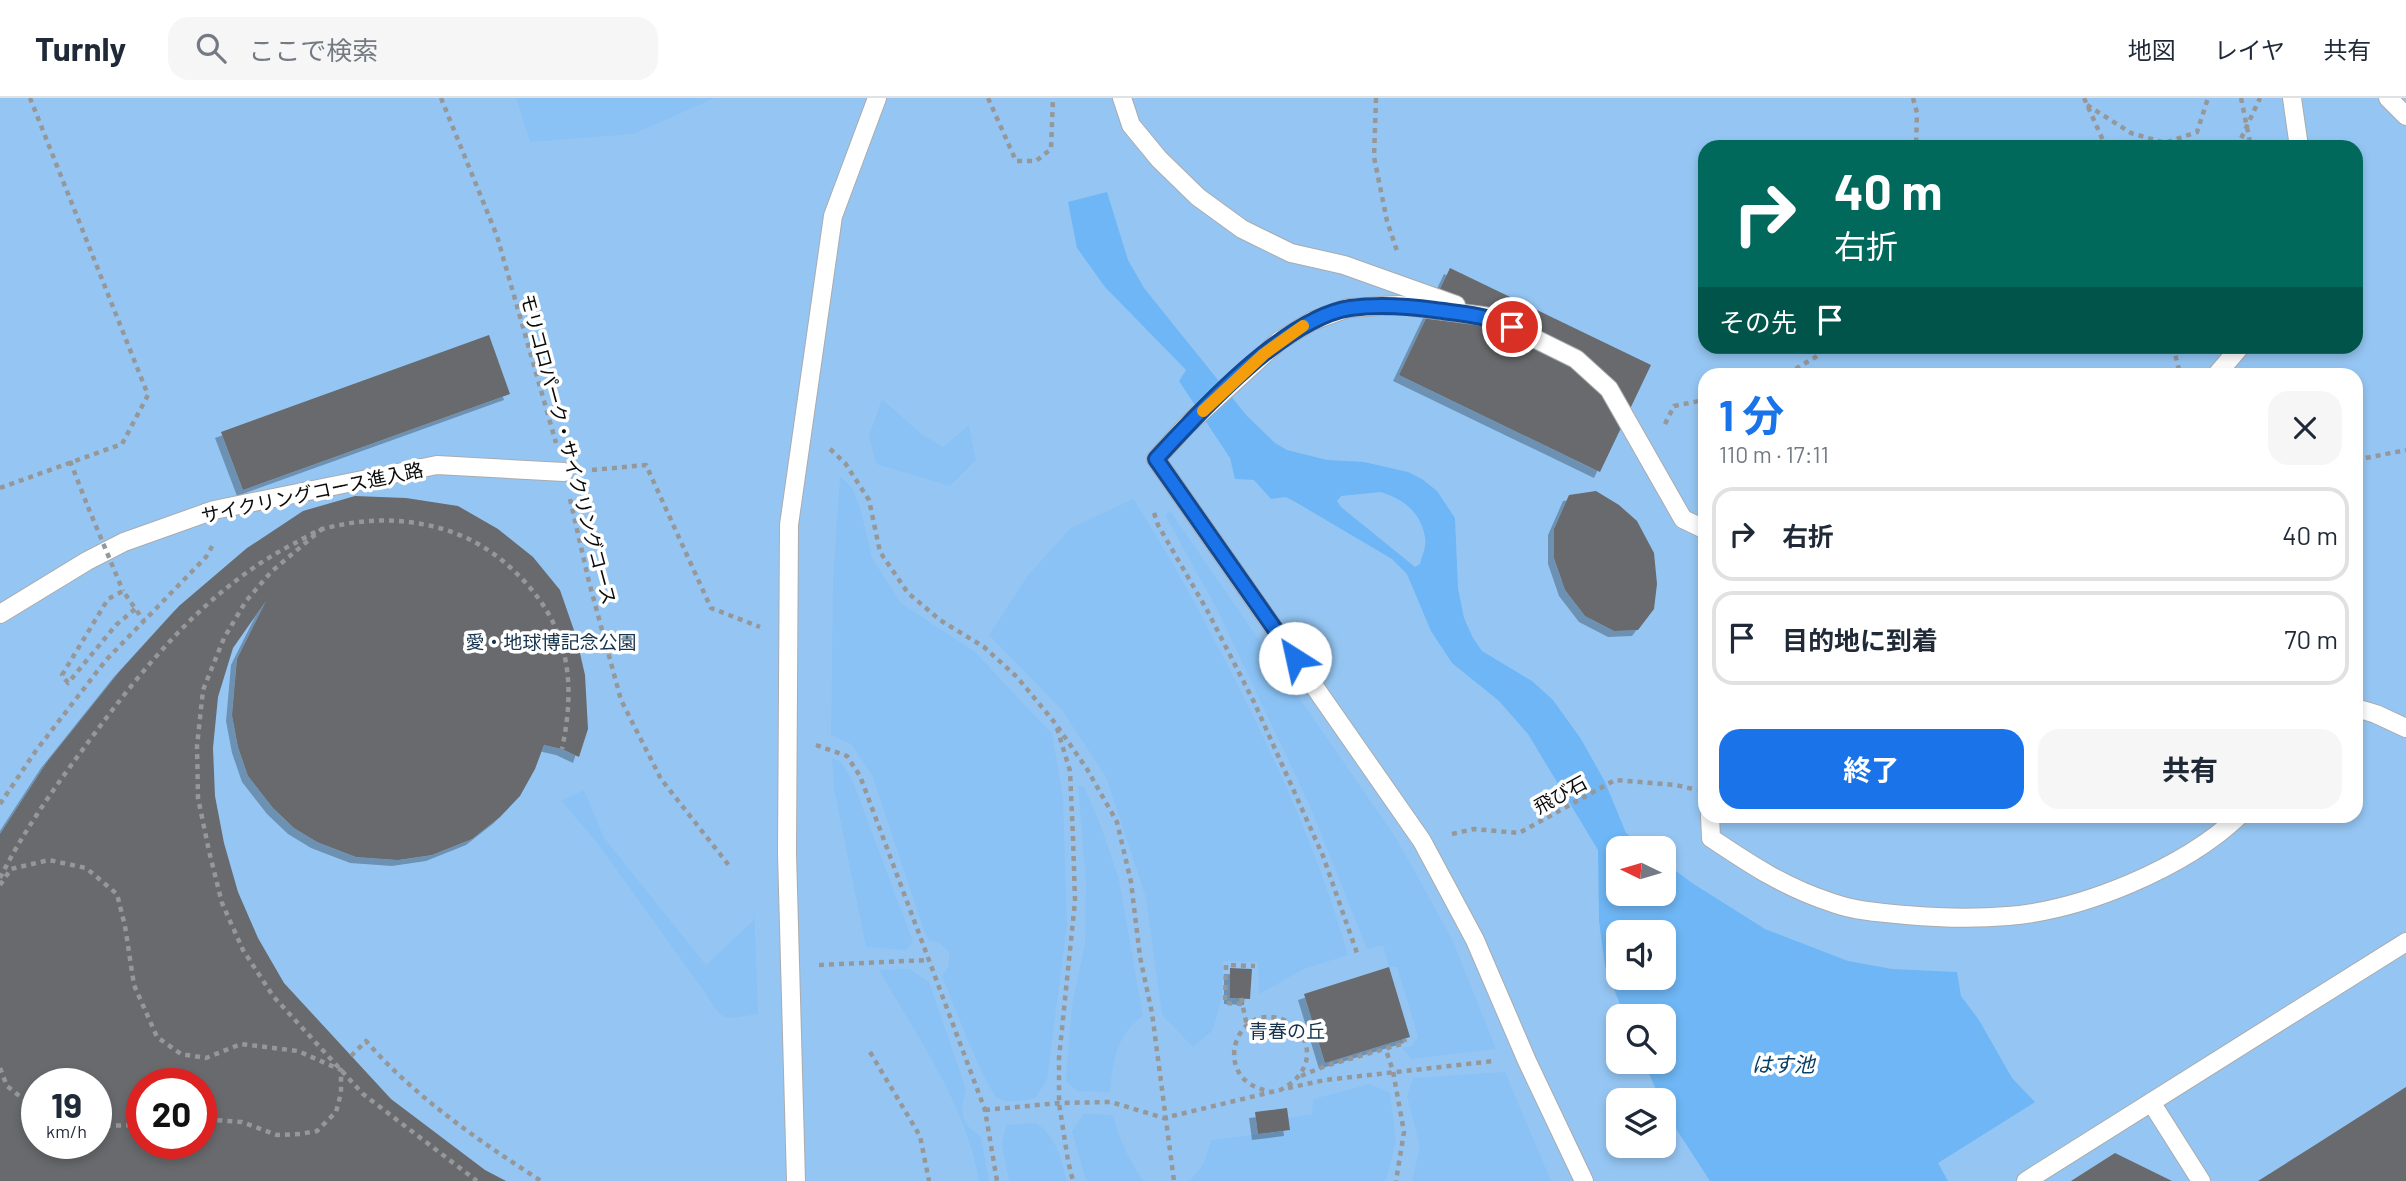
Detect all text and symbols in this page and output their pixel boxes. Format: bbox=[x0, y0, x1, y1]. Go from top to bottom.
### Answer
search box bbox=[168, 17, 658, 80]
text: Turnly bbox=[35, 28, 126, 68]
icon: search bbox=[192, 29, 230, 67]
text: ここで検索 bbox=[248, 34, 378, 65]
text: 地図 bbox=[2128, 35, 2176, 64]
text: レイヤ bbox=[2214, 35, 2285, 64]
text: 共有 bbox=[2323, 35, 2371, 64]
text: 40 m bbox=[1834, 161, 1942, 220]
icon: right bbox=[1719, 168, 1810, 259]
text: 右折 bbox=[1834, 226, 1898, 264]
street label: モリコロパーク・サイクリングコース bbox=[516, 291, 622, 607]
pin bbox=[1482, 297, 1542, 357]
icon: arrive bbox=[1811, 301, 1849, 339]
text: その先 bbox=[1719, 306, 1797, 337]
icon: arrive bbox=[1493, 308, 1531, 346]
text: 1 分 bbox=[1719, 389, 1784, 439]
button: close bbox=[2268, 391, 2342, 465]
text: 110 m · 17:11 bbox=[1719, 440, 1829, 468]
street label: サイクリングコース進入路 bbox=[199, 457, 425, 527]
icon: right bbox=[1723, 515, 1761, 553]
text: 40 m bbox=[2282, 519, 2338, 550]
text: 右折 bbox=[1782, 520, 1834, 551]
icon: arrive bbox=[1723, 619, 1761, 657]
position arrow bbox=[1258, 621, 1332, 695]
text: 70 m bbox=[2284, 623, 2338, 654]
text: 目的地に到着 bbox=[1782, 624, 1938, 655]
park label: 愛・地球博記念公園 bbox=[465, 630, 637, 653]
button: 終了 bbox=[1719, 729, 2024, 809]
button: 共有 bbox=[2038, 729, 2342, 809]
street label: 飛び石 bbox=[1529, 770, 1591, 818]
north arrow bbox=[1606, 836, 1676, 906]
map controls bbox=[1606, 836, 1676, 1158]
button: sound bbox=[1606, 920, 1676, 990]
button: search bbox=[1606, 1004, 1676, 1074]
park label: 青春の丘 bbox=[1249, 1019, 1325, 1042]
water label: はす池 bbox=[1752, 1051, 1816, 1076]
speed limit sign: 20 bbox=[126, 1068, 217, 1159]
text: 19 bbox=[51, 1083, 82, 1125]
button: layers bbox=[1606, 1088, 1676, 1158]
text: km/h bbox=[46, 1120, 87, 1142]

